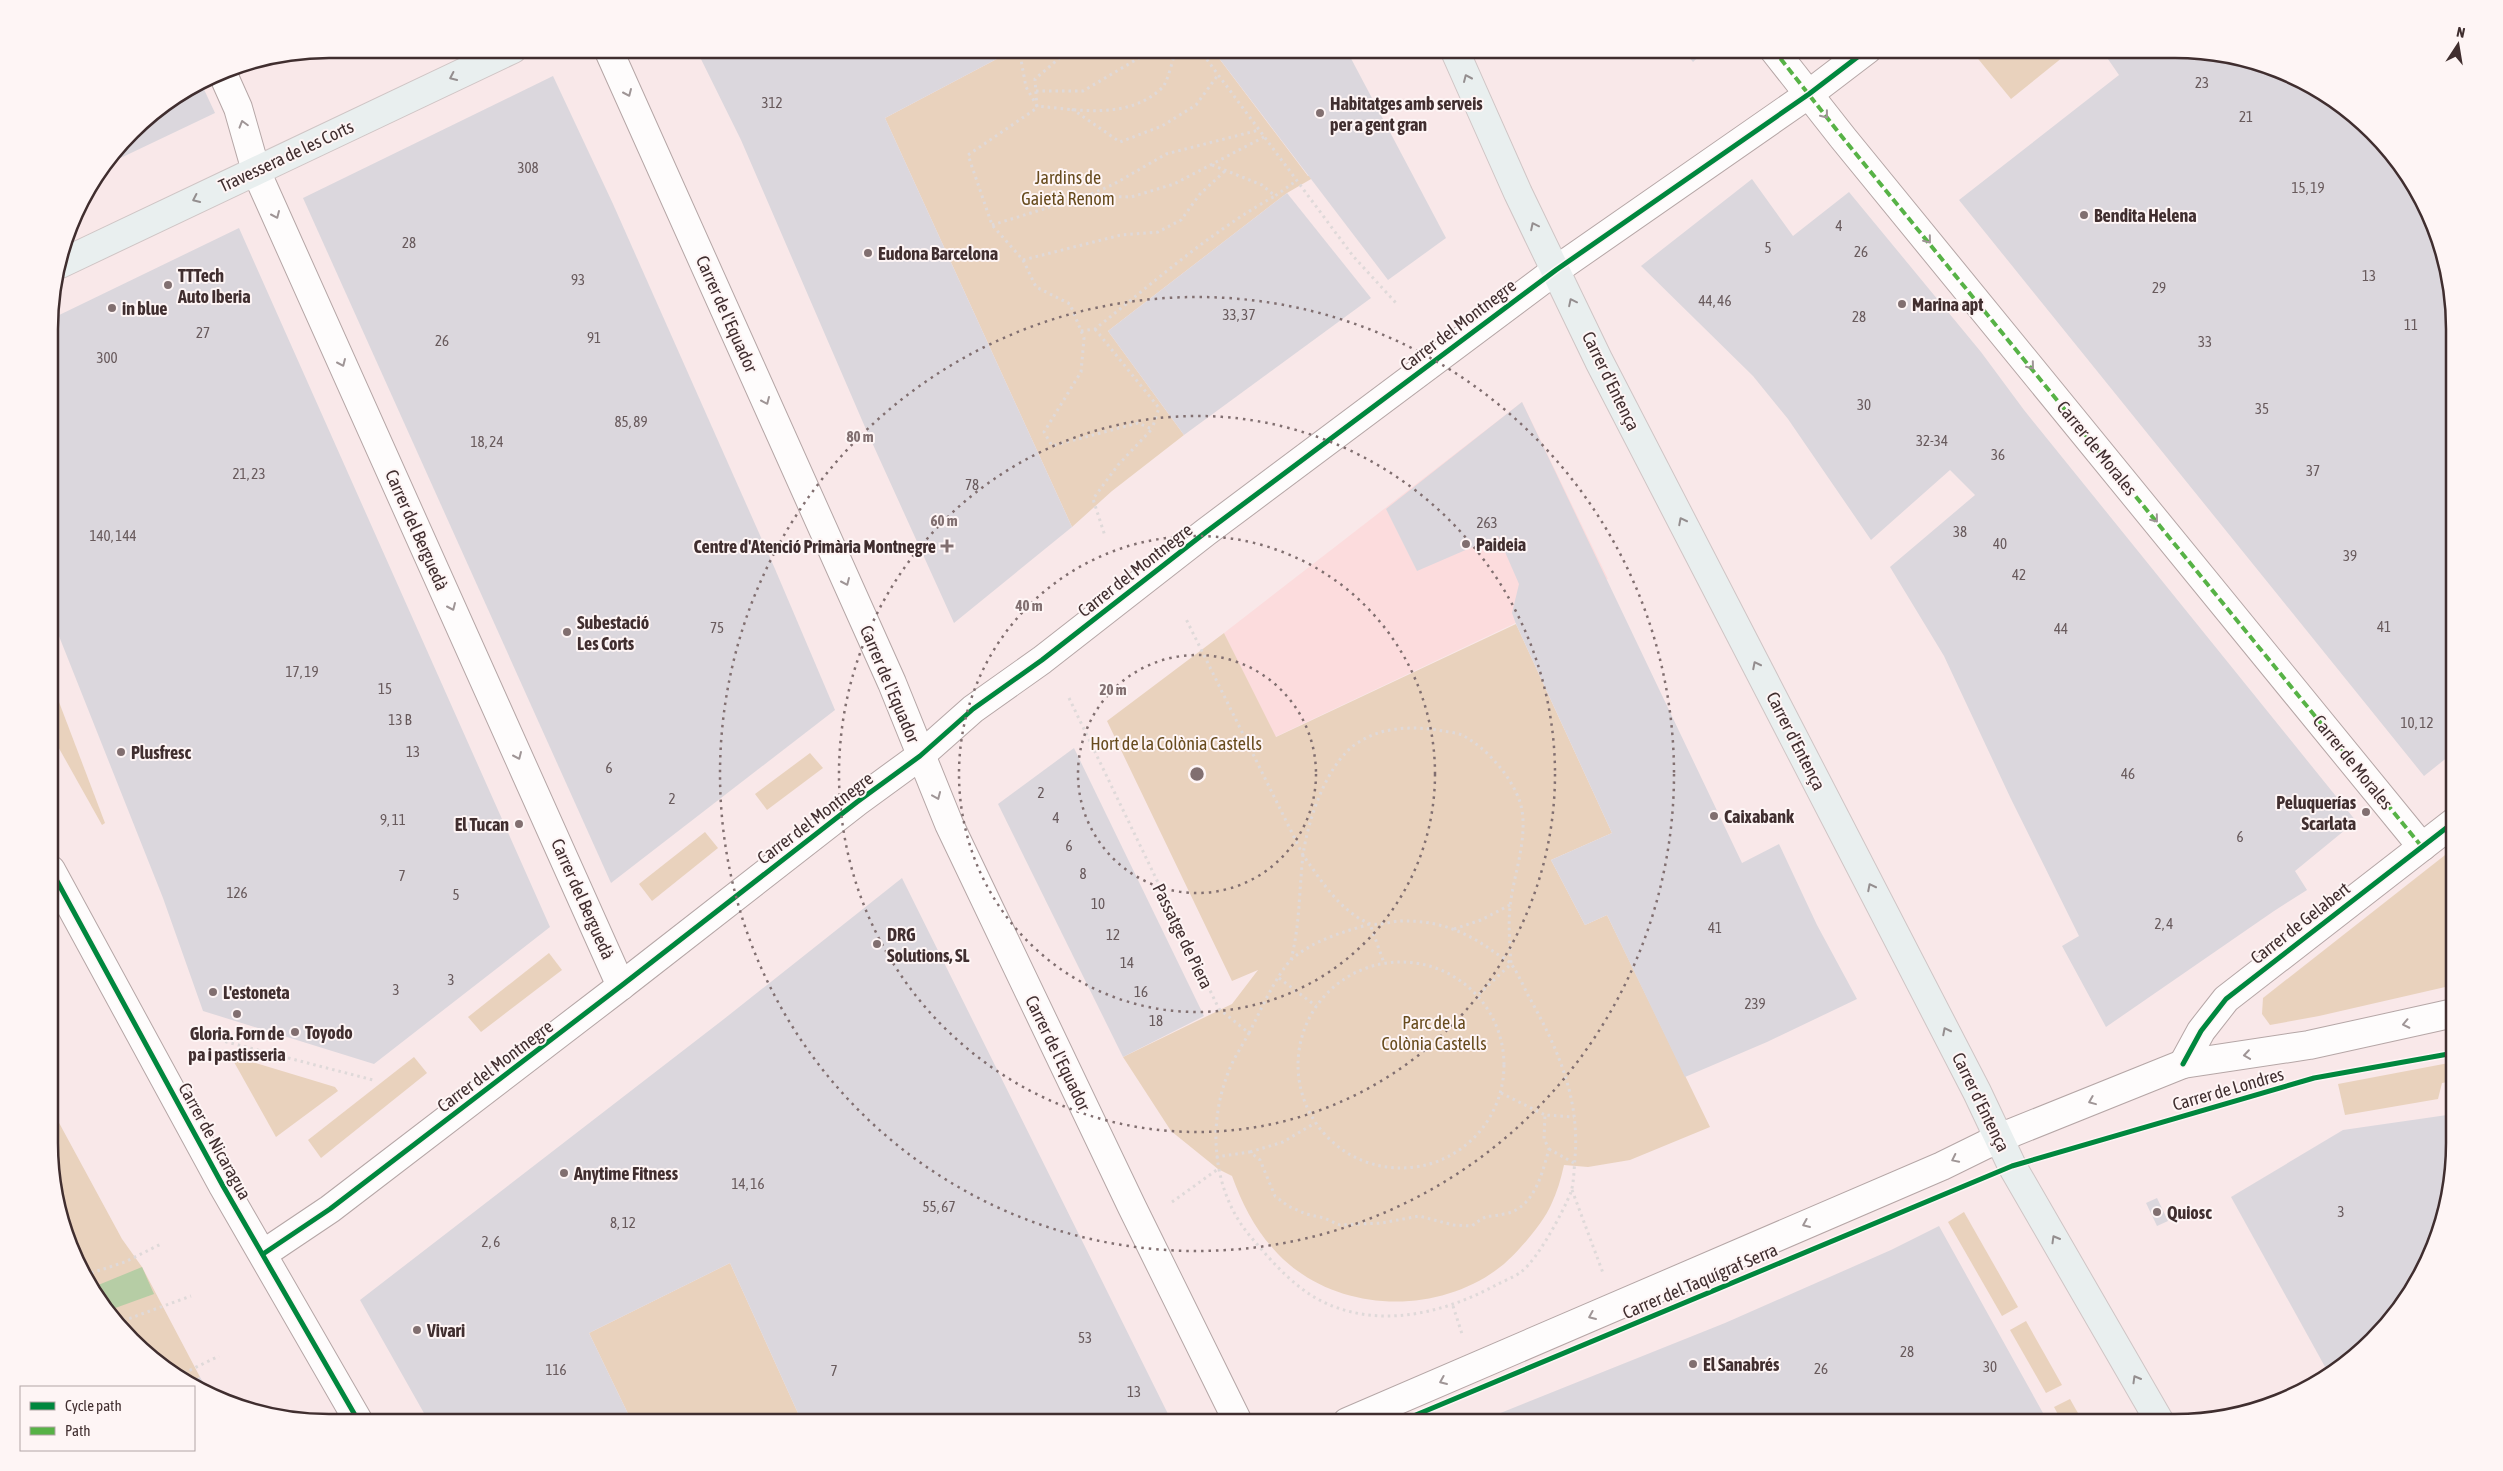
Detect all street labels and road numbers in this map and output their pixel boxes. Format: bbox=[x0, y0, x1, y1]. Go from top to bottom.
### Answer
street label: Travessera de les Corts bbox=[215, 116, 357, 196]
street label: Carrer de l'Equador bbox=[692, 252, 762, 376]
street label: Carrer del Montnegre bbox=[1396, 275, 1520, 375]
street label: Carrer d'Entença bbox=[1578, 328, 1644, 434]
street label: Carrer de Morales bbox=[2053, 397, 2141, 499]
street label: Carrer del Berguedà bbox=[381, 466, 453, 594]
street label: Carrer del Montnegre bbox=[1074, 519, 1196, 621]
street label: Carrer de l'Equador bbox=[856, 622, 924, 746]
street label: Carrer d'Entença bbox=[1762, 688, 1830, 794]
street label: Carrer de Morales bbox=[2309, 711, 2397, 813]
street label: Carrer del Montnegre bbox=[753, 768, 877, 868]
street label: Carrer del Berguedà bbox=[547, 835, 619, 963]
street label: Carrer de Gelabert bbox=[2246, 878, 2354, 968]
street label: Passatge de Piera bbox=[1148, 880, 1218, 992]
street label: Carrer de l'Equador bbox=[1021, 992, 1095, 1115]
street label: Carrer del Montnegre bbox=[433, 1016, 557, 1116]
street label: Carrer d'Entença bbox=[1948, 1049, 2014, 1155]
street label: Carrer de Londres bbox=[2170, 1063, 2286, 1115]
street label: Carrer de Nicaragua bbox=[174, 1079, 256, 1203]
street label: Carrer del Taquígraf Serra bbox=[1619, 1239, 1781, 1323]

